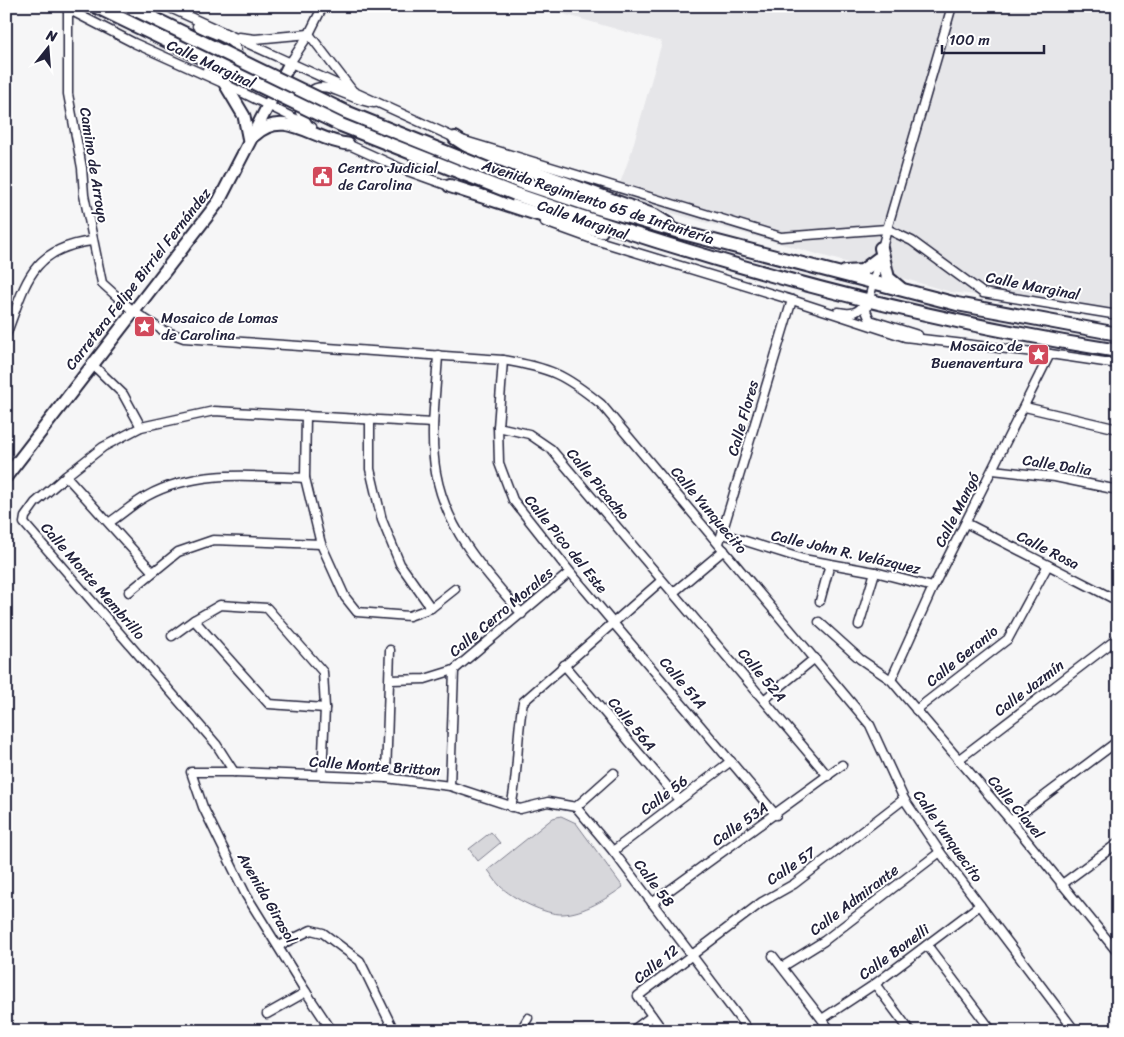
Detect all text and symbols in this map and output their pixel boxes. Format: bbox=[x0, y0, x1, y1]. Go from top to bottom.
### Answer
north arrow bbox=[22, 22, 72, 72]
text: N bbox=[42, 22, 60, 50]
scale bar bbox=[942, 22, 1044, 54]
text: 100 m bbox=[949, 27, 990, 53]
street label: Calle Marginal bbox=[162, 32, 260, 96]
street label: Camino de Arroyo bbox=[72, 106, 116, 225]
street label: Avenida Regimiento 65 de Infantería bbox=[478, 152, 718, 252]
place label: Centro Judicial de Carolina bbox=[338, 155, 439, 198]
public building icon: Centro Judicial de Carolina bbox=[310, 165, 334, 189]
street label: Carretera Felipe Birriel Fernández bbox=[58, 181, 218, 376]
street label: Calle Marginal bbox=[534, 192, 633, 248]
street label: Calle Marginal bbox=[984, 264, 1083, 308]
place label: Mosaico de Lomas de Carolina bbox=[161, 305, 278, 348]
place icon: Mosaico de Lomas de Carolina bbox=[133, 315, 157, 339]
place label: Mosaico de Buenaventura bbox=[931, 333, 1023, 376]
place icon: Mosaico de Buenaventura bbox=[1027, 343, 1051, 367]
street label: Calle Flores bbox=[720, 377, 766, 459]
street label: Calle Picacho bbox=[560, 442, 636, 526]
street label: Calle Dalia bbox=[1021, 447, 1094, 483]
street label: Calle Yunquecito bbox=[664, 460, 754, 560]
street label: Calle Mangó bbox=[927, 468, 987, 552]
street label: Calle Pico del Este bbox=[518, 489, 614, 599]
street label: Calle Monte Membrillo bbox=[34, 516, 152, 646]
street label: Calle John R. Velázquez bbox=[769, 522, 924, 582]
street label: Calle Rosa bbox=[1012, 523, 1084, 577]
street label: Calle Cerro Morales bbox=[443, 560, 559, 664]
street label: Calle Geranio bbox=[920, 618, 1004, 693]
street label: Calle 52A bbox=[731, 642, 793, 708]
street label: Calle 51A bbox=[653, 651, 713, 715]
street label: Calle Jazmín bbox=[988, 653, 1070, 723]
street label: Calle 56A bbox=[601, 691, 663, 757]
street label: Calle Monte Britton bbox=[309, 748, 441, 784]
street label: Calle 56 bbox=[634, 768, 694, 822]
street label: Calle Clavel bbox=[981, 769, 1051, 845]
street label: Calle Yunquecito bbox=[906, 784, 990, 888]
street label: Calle 53A bbox=[706, 795, 774, 853]
street label: Calle 57 bbox=[761, 839, 822, 892]
street label: Avenida Girasol bbox=[230, 847, 304, 949]
street label: Calle 58 bbox=[627, 853, 681, 913]
street label: Calle Admirante bbox=[804, 857, 905, 942]
street label: Calle Bonelli bbox=[853, 917, 936, 987]
street label: Calle 12 bbox=[627, 937, 685, 990]

